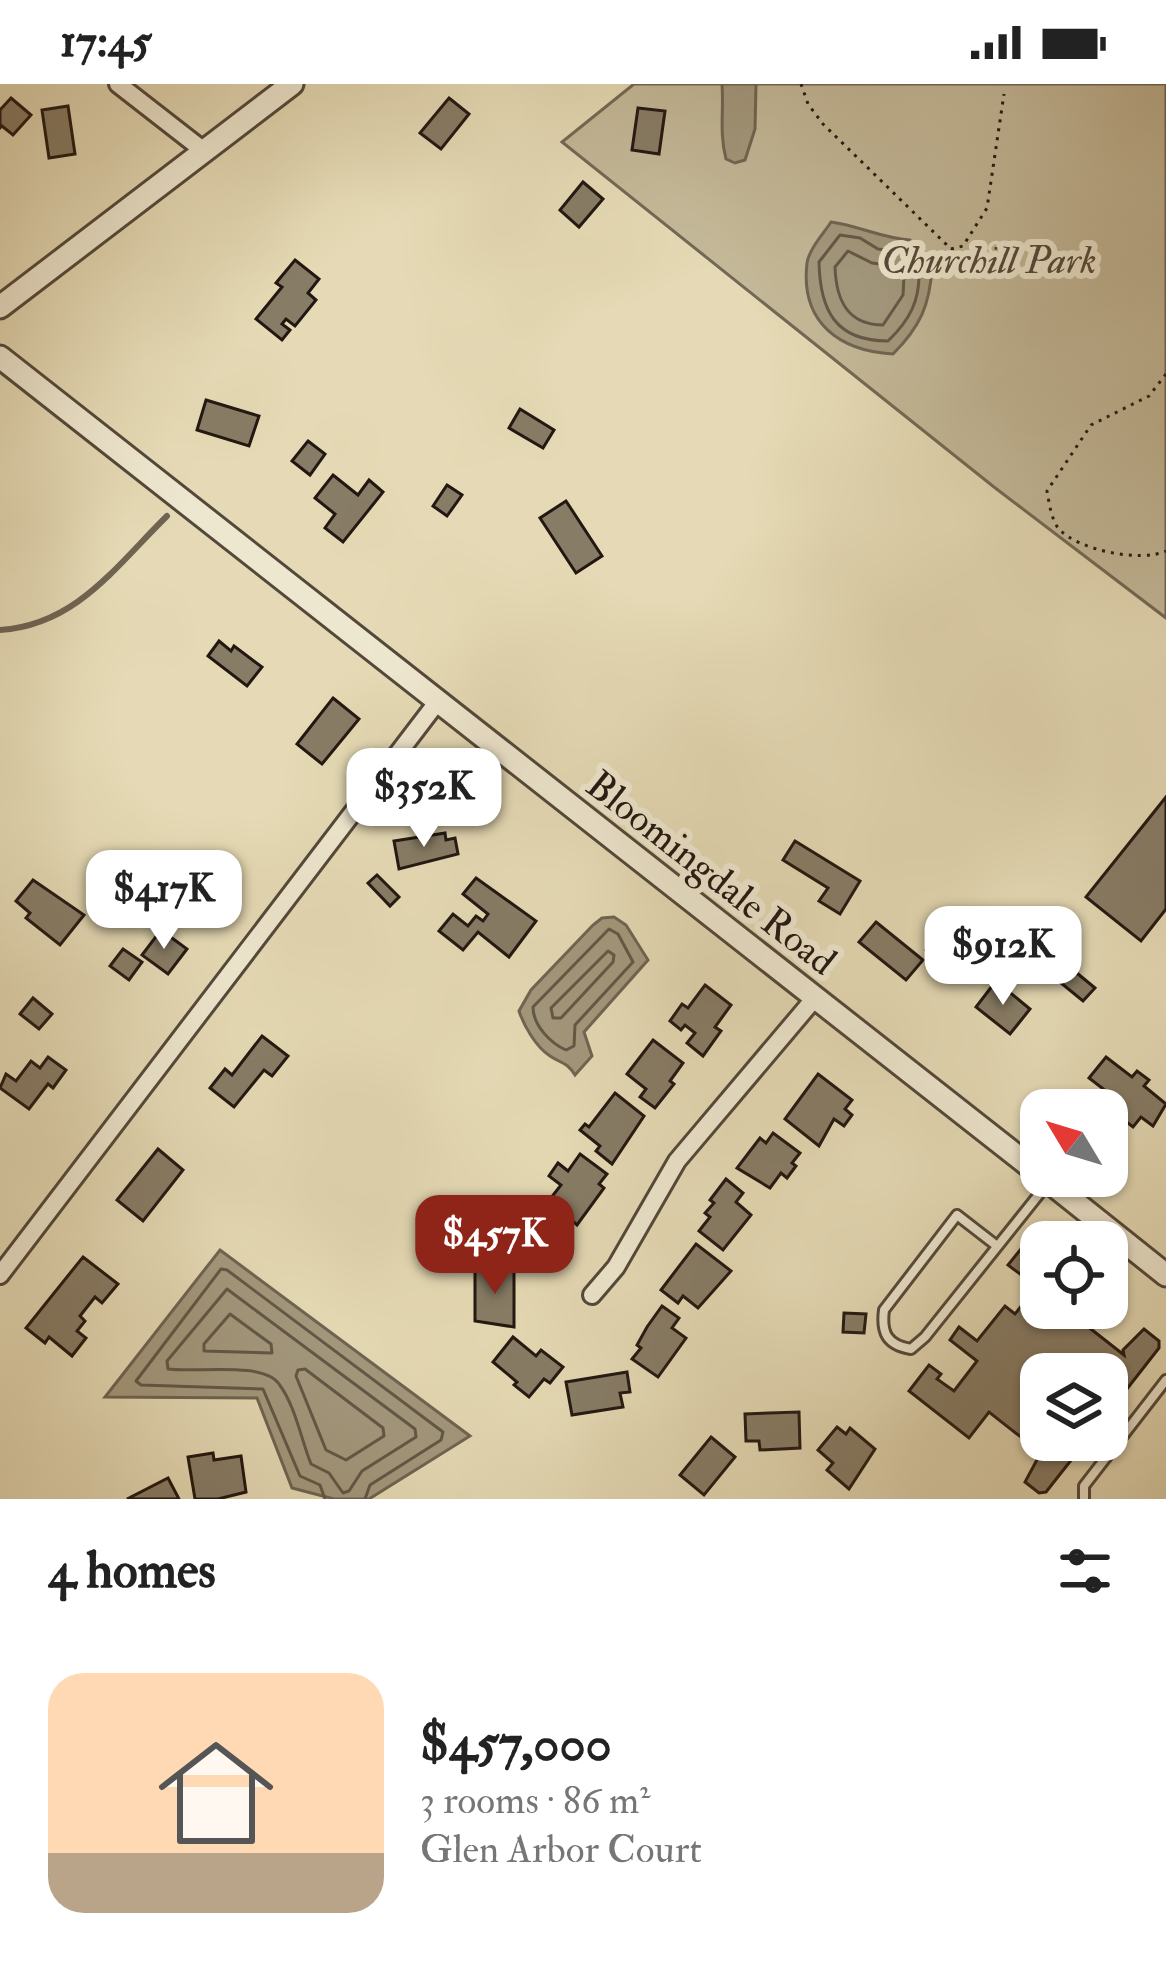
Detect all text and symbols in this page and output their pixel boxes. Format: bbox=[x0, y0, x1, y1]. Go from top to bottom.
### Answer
text: 17:45 bbox=[60, 14, 152, 70]
park label: Churchill Park bbox=[881, 236, 1097, 285]
pin: $352K bbox=[340, 748, 508, 850]
street label: Bloomingdale Road bbox=[576, 760, 846, 986]
text: $352K bbox=[373, 762, 475, 811]
pin: $417K bbox=[80, 850, 248, 952]
text: $417K bbox=[113, 864, 215, 913]
pin: $912K bbox=[919, 906, 1087, 1008]
text: $912K bbox=[952, 920, 1054, 969]
north arrow bbox=[1020, 1089, 1128, 1197]
map controls bbox=[1020, 1089, 1128, 1461]
pin: $457K bbox=[411, 1195, 579, 1297]
text: $457K bbox=[442, 1209, 548, 1258]
button: locate bbox=[1020, 1221, 1128, 1329]
button: layers bbox=[1020, 1353, 1128, 1461]
icon: filters bbox=[1052, 1538, 1118, 1604]
text: 4 homes bbox=[48, 1539, 216, 1603]
text: $457,000 bbox=[420, 1712, 612, 1776]
icon: home bbox=[144, 1721, 288, 1865]
text: 3 rooms · 86 m² bbox=[420, 1776, 650, 1825]
text: Glen Arbor Court bbox=[420, 1825, 702, 1874]

